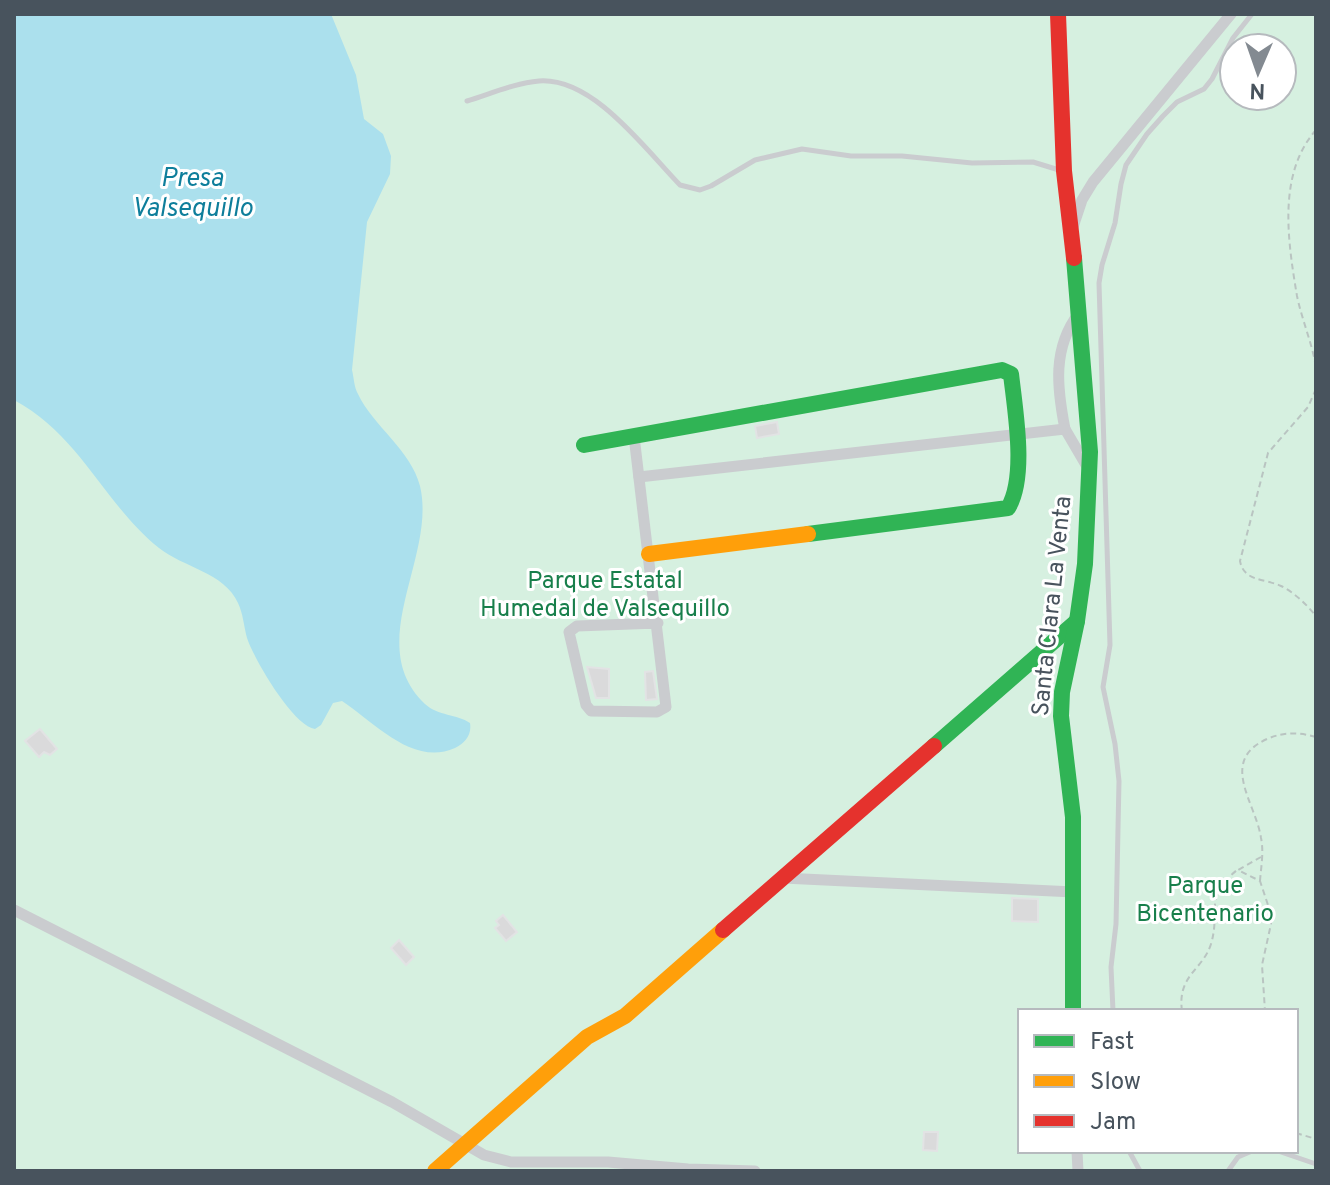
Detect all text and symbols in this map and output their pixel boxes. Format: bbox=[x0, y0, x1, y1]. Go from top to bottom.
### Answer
north arrow bbox=[1218, 32, 1298, 112]
text: N bbox=[1249, 76, 1266, 103]
water label: Presa Valsequillo bbox=[131, 163, 253, 226]
street label: Santa Clara La Venta bbox=[1027, 495, 1079, 718]
park label: Parque Estatal Humedal de Valsequillo bbox=[480, 567, 730, 625]
park label: Parque Bicentenario bbox=[1136, 872, 1274, 930]
legend bbox=[1018, 1009, 1298, 1153]
text: Fast bbox=[1090, 1028, 1134, 1058]
text: Slow bbox=[1090, 1068, 1141, 1098]
text: Jam bbox=[1090, 1108, 1136, 1138]

